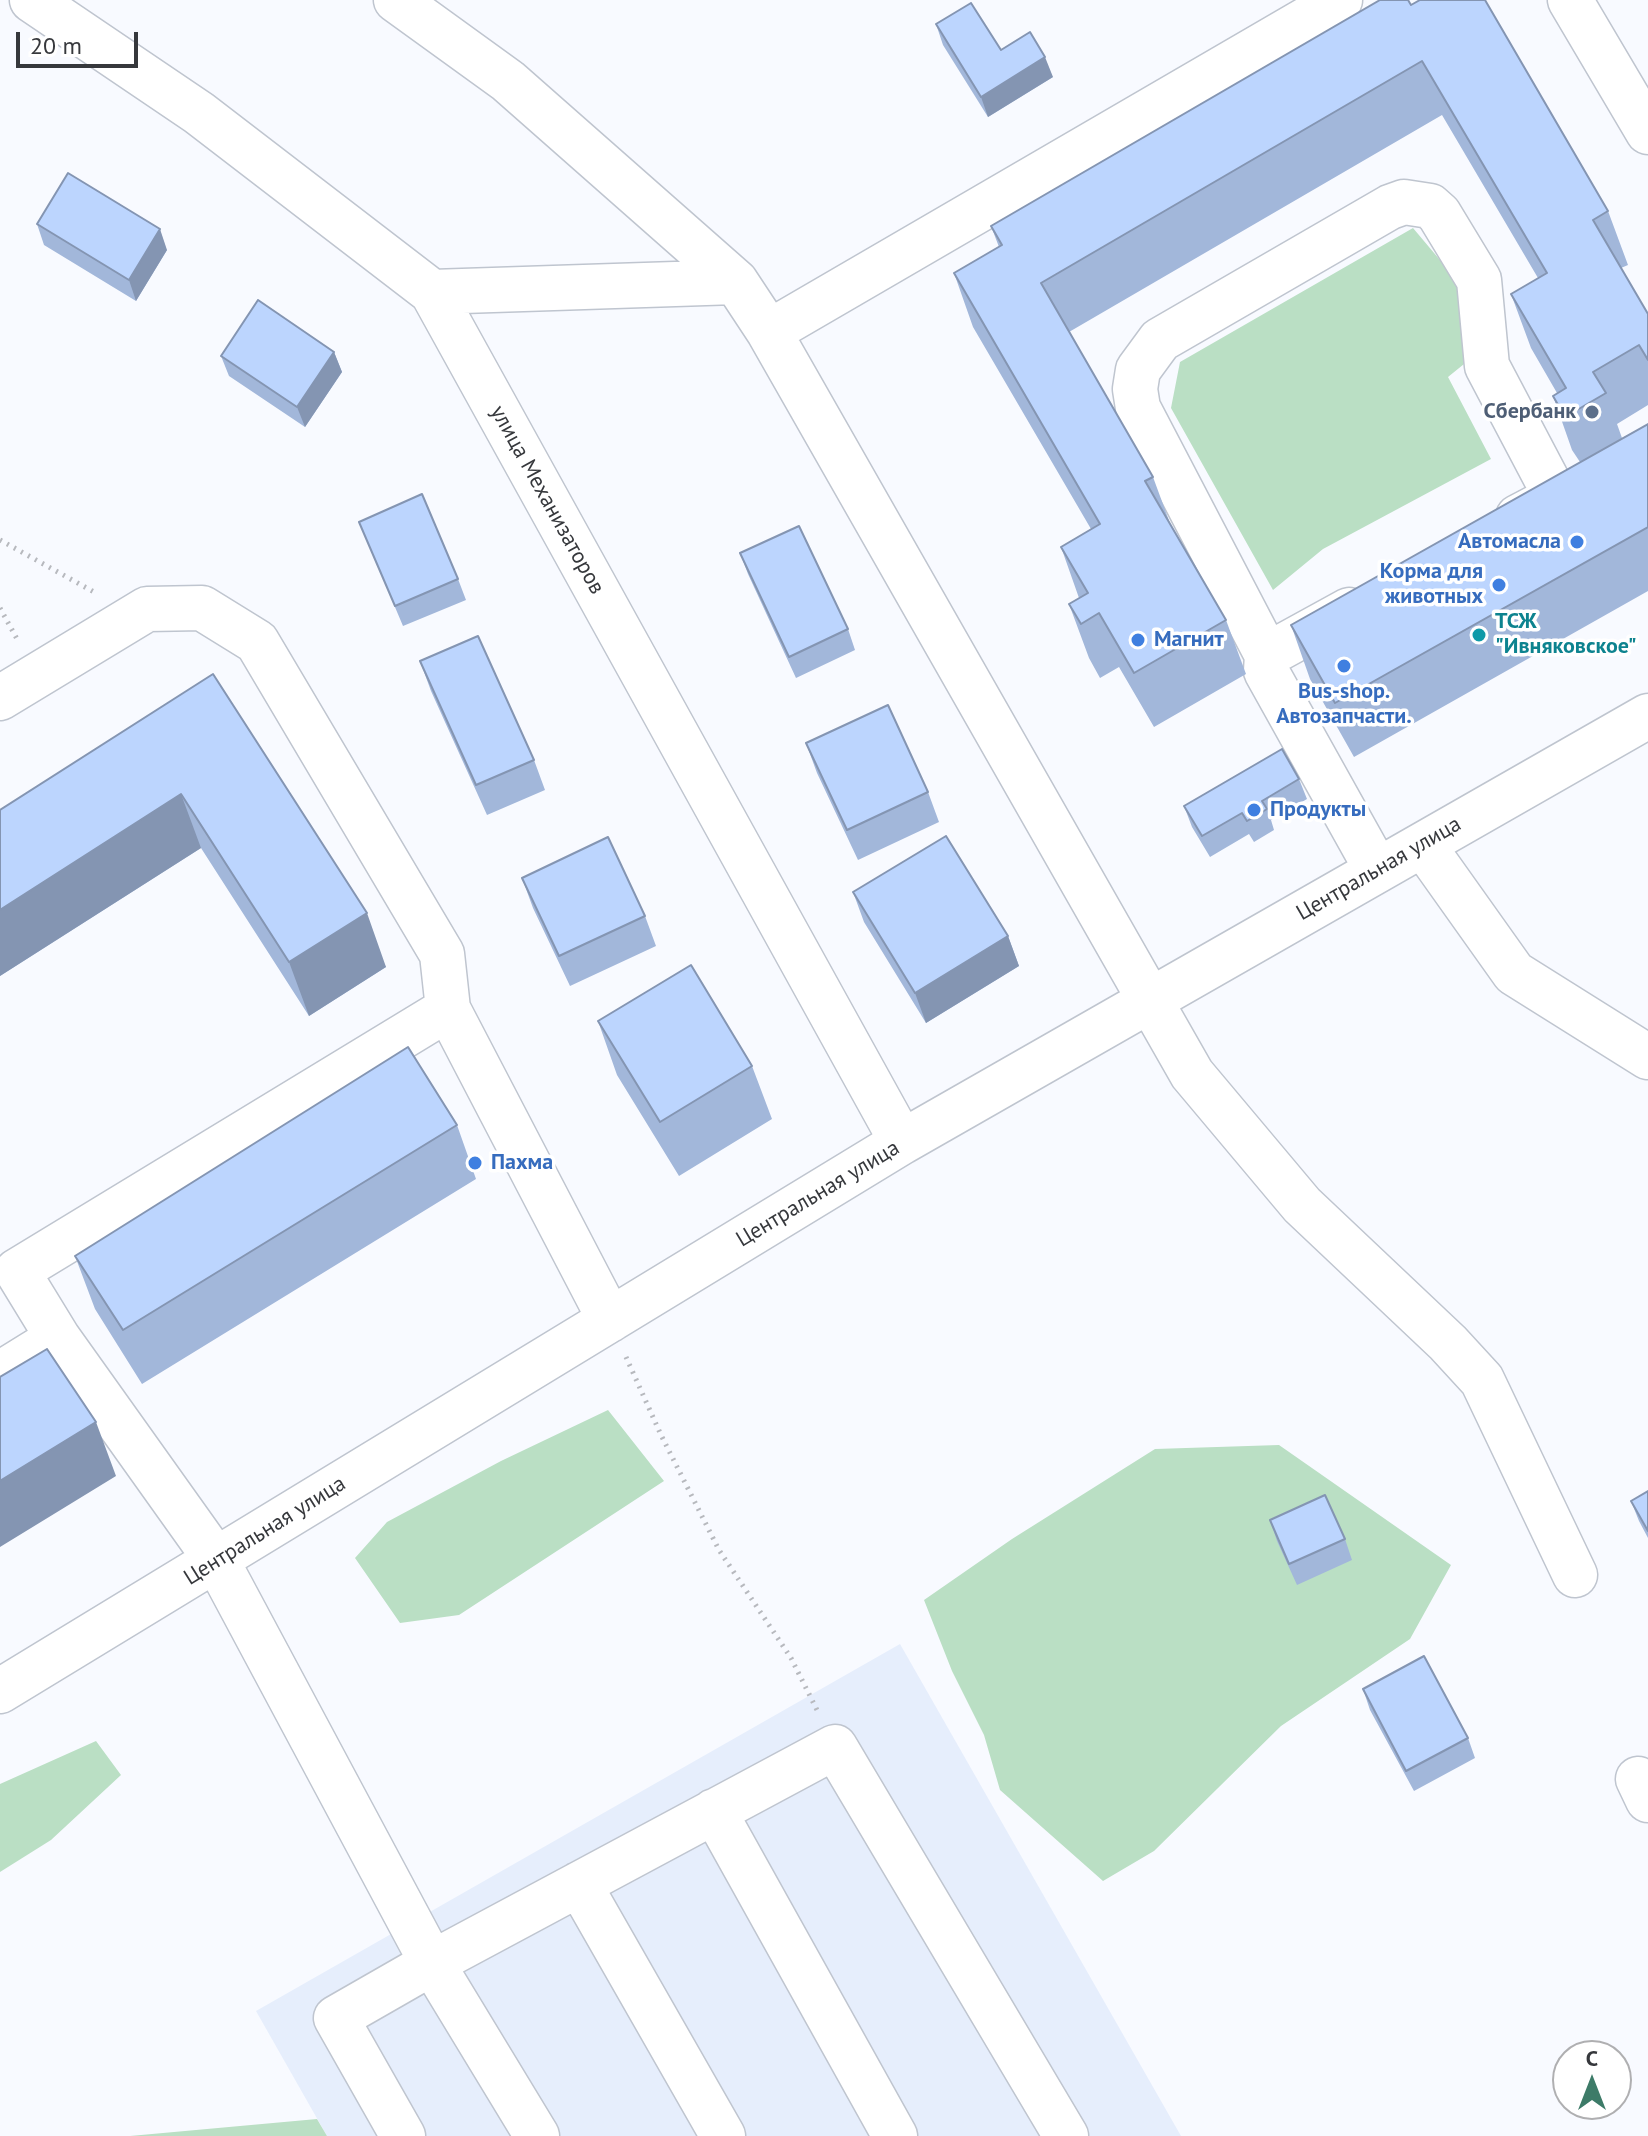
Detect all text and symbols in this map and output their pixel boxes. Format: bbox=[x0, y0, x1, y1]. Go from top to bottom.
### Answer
scale bar bbox=[20, 16, 142, 66]
text: 20 m bbox=[30, 30, 82, 61]
place label: Сбербанк bbox=[1484, 399, 1576, 425]
street label: улица Механизаторов bbox=[484, 401, 610, 599]
marker: Сбербанк bbox=[1583, 403, 1601, 421]
place label: Автомасла bbox=[1458, 529, 1561, 555]
marker: Автомасла bbox=[1568, 533, 1586, 551]
place label: Корма для животных bbox=[1380, 559, 1483, 610]
marker: Корма для животных bbox=[1490, 576, 1508, 594]
place label: ТСЖ "Ивняковское" bbox=[1495, 609, 1637, 660]
marker: ТСЖ "Ивняковское" bbox=[1470, 626, 1488, 644]
place label: Магнит bbox=[1154, 627, 1224, 653]
marker: Магнит bbox=[1129, 631, 1147, 649]
marker: Bus-shop. Автозапчасти. bbox=[1335, 657, 1353, 675]
place label: Bus-shop. Автозапчасти. bbox=[1276, 679, 1412, 730]
place label: Продукты bbox=[1270, 797, 1366, 823]
marker: Продукты bbox=[1245, 801, 1263, 819]
street label: Центральная улица bbox=[1292, 811, 1466, 927]
street label: Центральная улица bbox=[732, 1135, 904, 1253]
place label: Пахма bbox=[491, 1150, 553, 1176]
marker: Пахма bbox=[466, 1154, 484, 1172]
street label: Центральная улица bbox=[179, 1471, 351, 1591]
north arrow bbox=[1552, 2040, 1632, 2120]
text: С bbox=[1586, 2044, 1598, 2072]

